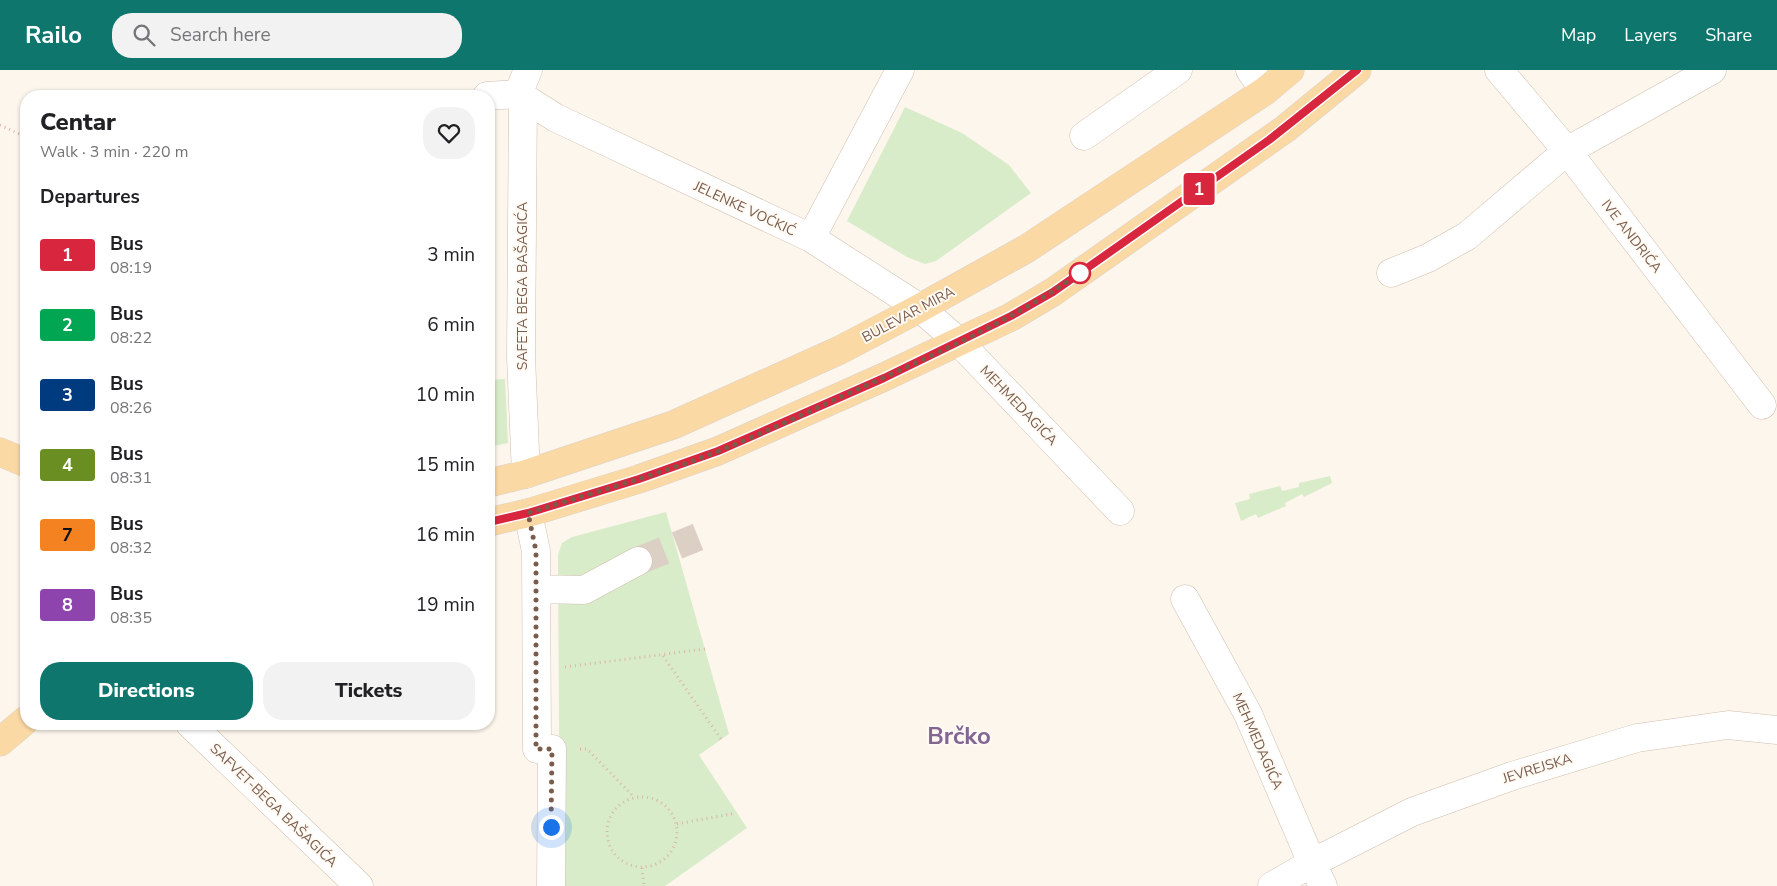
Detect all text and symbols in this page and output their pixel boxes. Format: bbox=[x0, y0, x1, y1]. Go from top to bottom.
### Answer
search box bbox=[112, 13, 462, 58]
text: Railo bbox=[25, 19, 82, 51]
icon: search bbox=[130, 21, 158, 49]
text: Search here bbox=[170, 22, 271, 48]
text: Map bbox=[1561, 23, 1596, 47]
text: Layers bbox=[1624, 23, 1677, 47]
text: Share bbox=[1705, 23, 1752, 47]
text: Centar bbox=[40, 106, 116, 138]
button: heart bbox=[423, 107, 475, 159]
text: Walk · 3 min · 220 m bbox=[40, 141, 188, 163]
line badge: 1 bbox=[1183, 173, 1215, 205]
street label: JELENKE VOĆKIĆ bbox=[690, 176, 799, 240]
text: 1 bbox=[1194, 177, 1204, 201]
text: Departures bbox=[40, 184, 140, 210]
street label: IVE ANDRIĆA bbox=[1597, 196, 1666, 277]
street label: SAFETA BEGA BAŠAGIĆA bbox=[513, 202, 532, 370]
text: Bus bbox=[110, 231, 143, 257]
text: 3 min bbox=[427, 242, 475, 268]
text: 1 bbox=[62, 243, 73, 267]
text: 08:19 bbox=[110, 257, 152, 279]
unlabelled marker bbox=[1069, 262, 1091, 284]
street label: BULEVAR MIRA bbox=[859, 282, 958, 347]
text: Bus bbox=[110, 301, 143, 327]
text: 6 min bbox=[427, 312, 475, 338]
text: 2 bbox=[62, 313, 73, 337]
text: 08:22 bbox=[110, 327, 152, 349]
street label: MEHMEDAGIĆA bbox=[976, 361, 1062, 449]
text: Bus bbox=[110, 371, 143, 397]
text: 10 min bbox=[416, 382, 475, 408]
text: 3 bbox=[62, 383, 73, 407]
text: 08:26 bbox=[110, 397, 152, 419]
text: Bus bbox=[110, 441, 143, 467]
text: 15 min bbox=[416, 452, 475, 478]
text: 4 bbox=[62, 453, 73, 477]
text: 08:31 bbox=[110, 467, 152, 489]
text: Bus bbox=[110, 511, 143, 537]
text: 16 min bbox=[416, 522, 475, 548]
text: 7 bbox=[62, 523, 73, 547]
text: 08:32 bbox=[110, 537, 152, 559]
text: Bus bbox=[110, 581, 143, 607]
text: 19 min bbox=[416, 592, 475, 618]
text: 8 bbox=[62, 593, 73, 617]
text: 08:35 bbox=[110, 607, 152, 629]
button: Directions bbox=[40, 662, 253, 720]
button: Tickets bbox=[263, 662, 475, 720]
street label: MEHMEDAGIĆA bbox=[1228, 690, 1287, 793]
district label: Brčko bbox=[927, 720, 991, 752]
street label: SAFVET-BEGA BAŠAGIĆA bbox=[206, 739, 342, 871]
street label: JEVREJSKA bbox=[1499, 749, 1574, 788]
your location bbox=[539, 815, 564, 840]

